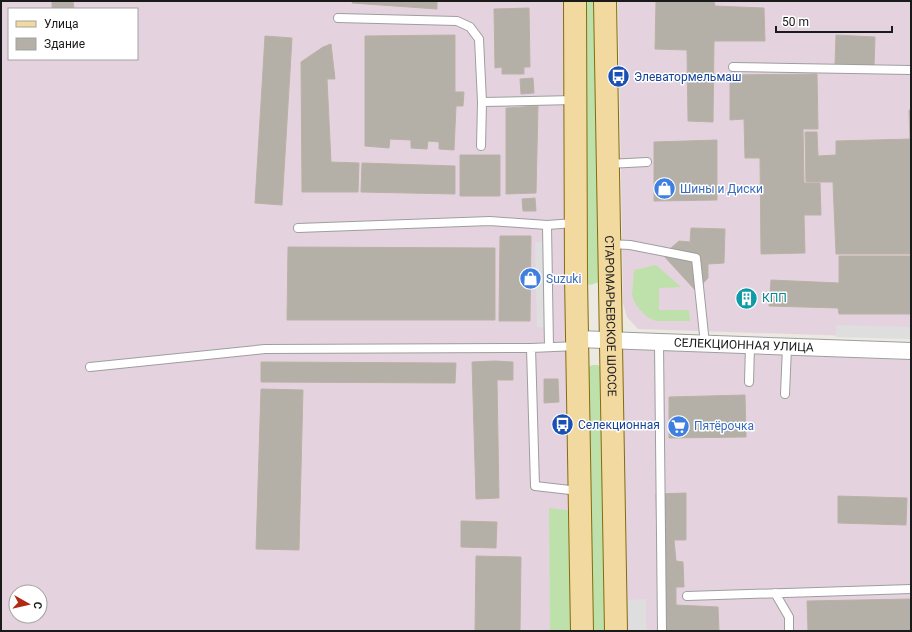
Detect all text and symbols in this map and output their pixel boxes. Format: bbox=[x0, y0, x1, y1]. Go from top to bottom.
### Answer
legend bbox=[8, 8, 138, 60]
scale bar bbox=[776, 8, 892, 34]
text: 50 m bbox=[782, 15, 809, 29]
text: Улица bbox=[44, 17, 79, 31]
text: Здание bbox=[44, 37, 85, 51]
bus stop icon: Элеватормельмаш bbox=[605, 64, 631, 90]
place label: Элеватормельмаш bbox=[634, 70, 742, 84]
shop icon: Шины и Диски bbox=[651, 176, 677, 202]
place label: Шины и Диски bbox=[680, 182, 763, 196]
street label: СТАРОМАРЬЕВСКОЕ ШОССЕ bbox=[602, 235, 619, 397]
shop icon: Suzuki bbox=[517, 266, 543, 292]
place label: Suzuki bbox=[546, 272, 581, 286]
building icon: КПП bbox=[734, 285, 760, 311]
place label: КПП bbox=[762, 291, 787, 305]
street label: СЕЛЕКЦИОННАЯ УЛИЦА bbox=[674, 335, 814, 355]
bus stop icon: Селекционная bbox=[549, 412, 575, 438]
supermarket icon: Пятёрочка bbox=[665, 413, 691, 439]
place label: Селекционная bbox=[578, 418, 660, 432]
place label: Пятёрочка bbox=[694, 419, 754, 433]
north arrow bbox=[8, 584, 48, 624]
text: С bbox=[30, 601, 44, 610]

